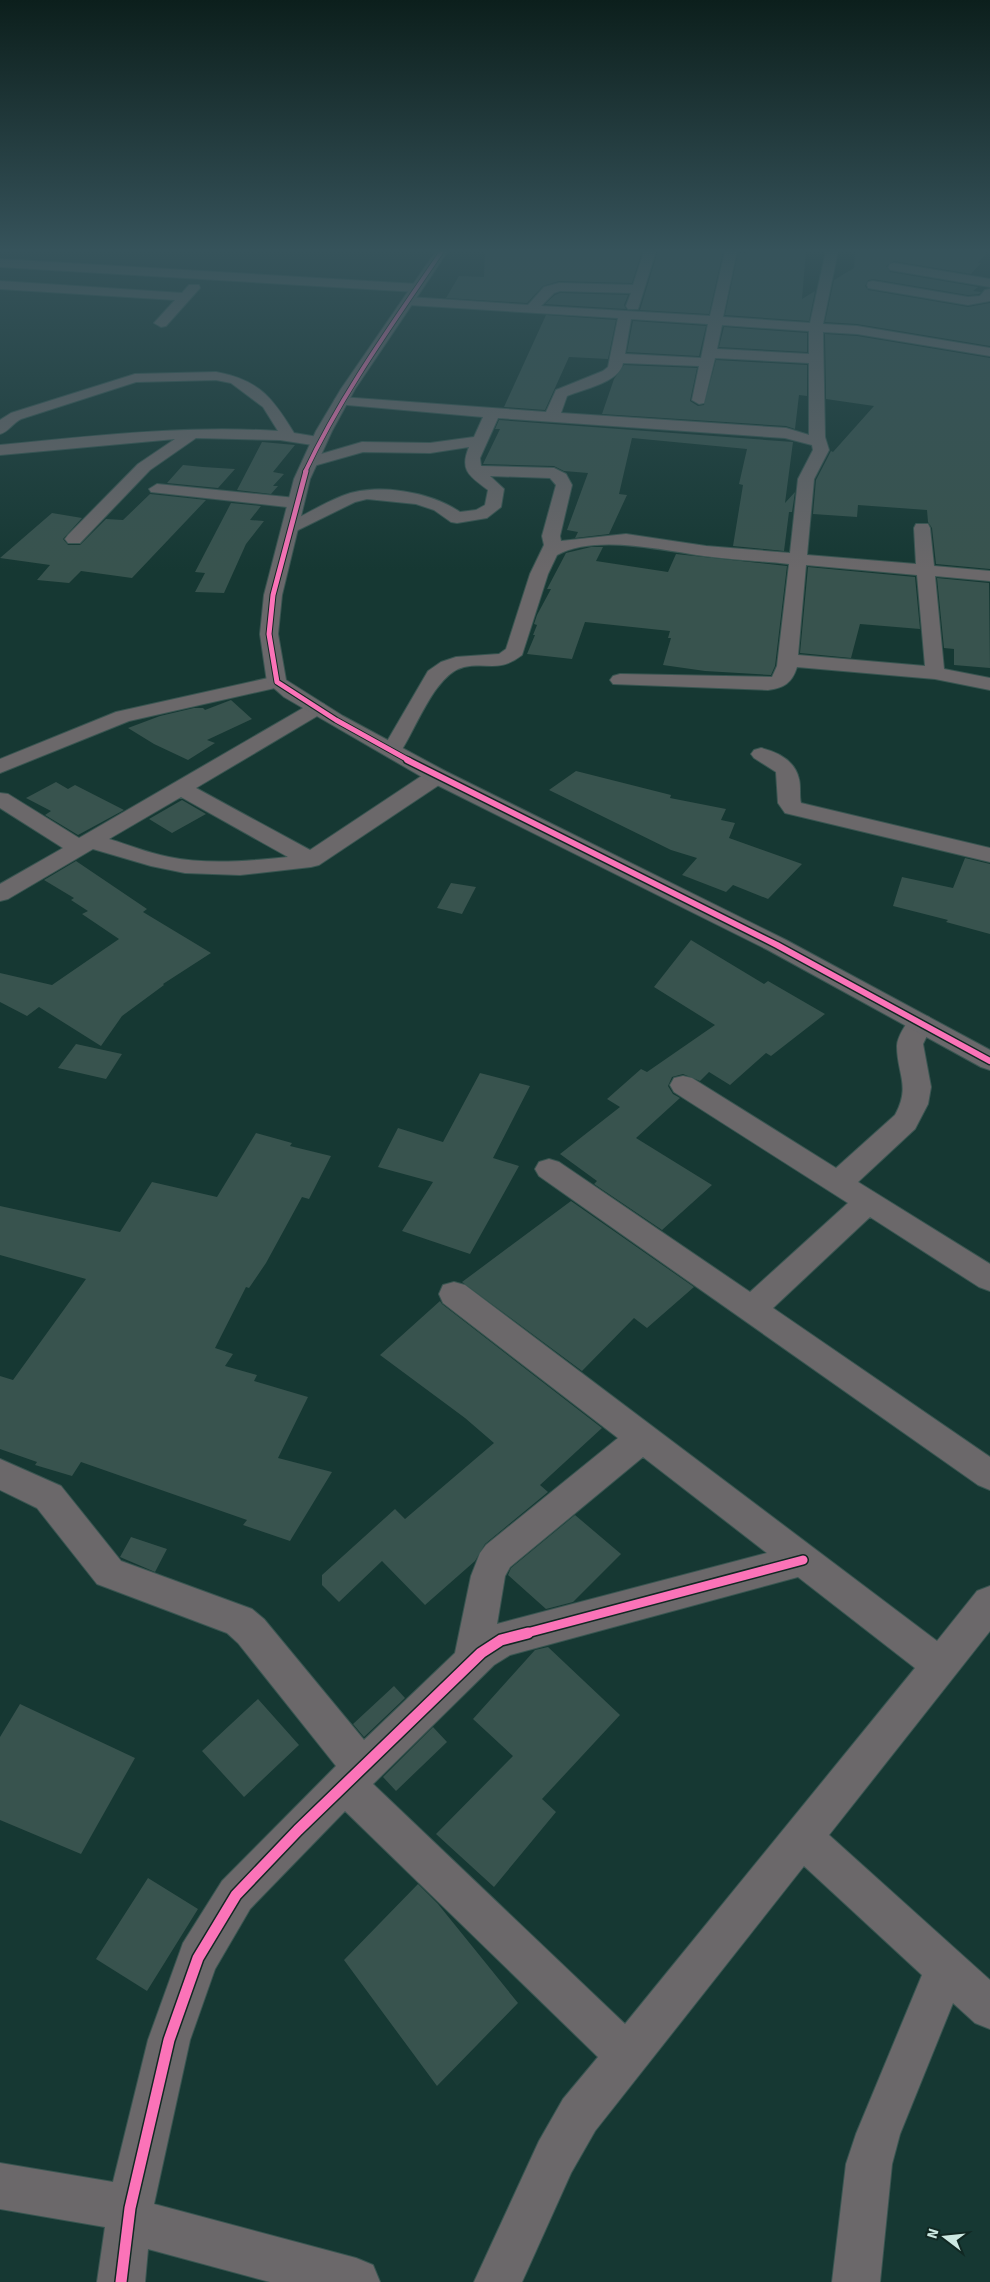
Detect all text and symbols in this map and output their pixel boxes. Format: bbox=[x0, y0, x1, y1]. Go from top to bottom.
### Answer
north arrow bbox=[920, 2212, 970, 2262]
text: N bbox=[923, 2227, 942, 2241]

